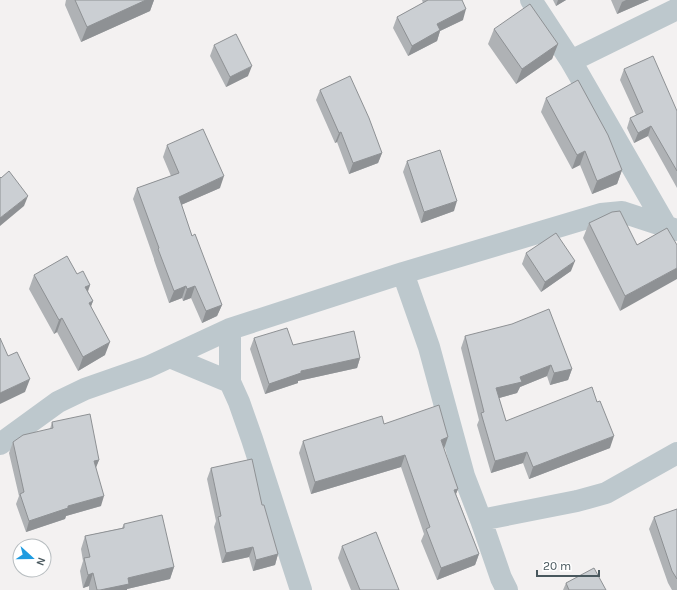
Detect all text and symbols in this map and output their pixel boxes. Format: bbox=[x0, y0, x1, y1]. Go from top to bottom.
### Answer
north arrow bbox=[12, 538, 52, 578]
scale bar bbox=[537, 552, 599, 578]
text: N bbox=[33, 555, 48, 567]
text: 20 m bbox=[543, 559, 571, 573]

